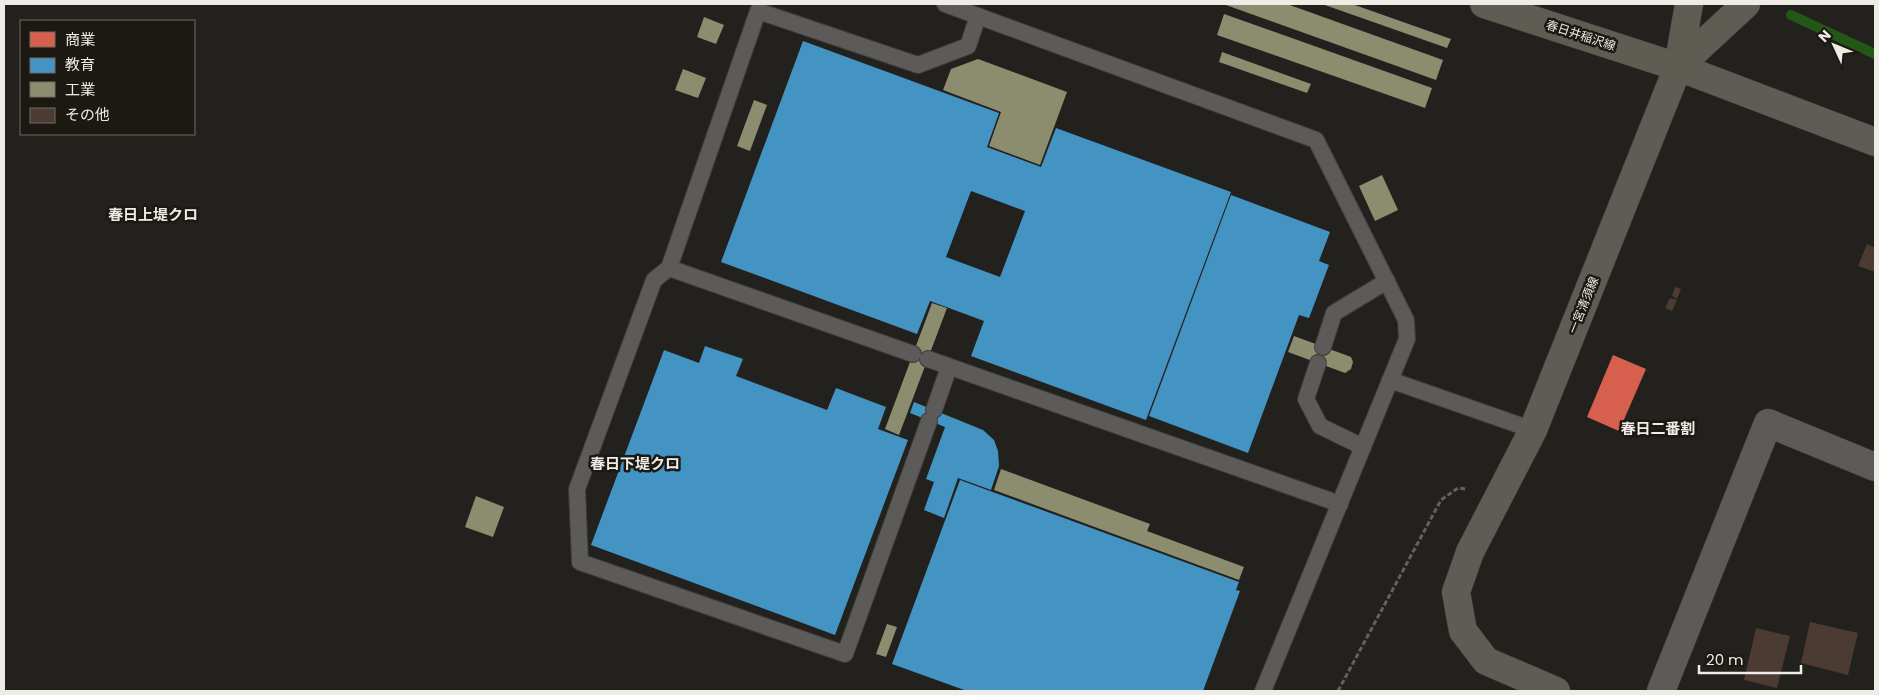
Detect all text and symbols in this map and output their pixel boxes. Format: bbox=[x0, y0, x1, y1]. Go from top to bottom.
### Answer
street label: 春日井稲沢線 bbox=[1544, 16, 1618, 54]
legend bbox=[20, 20, 195, 135]
north arrow bbox=[1809, 20, 1859, 70]
text: N bbox=[1814, 25, 1835, 47]
text: 商業 bbox=[65, 29, 95, 50]
text: 教育 bbox=[65, 54, 95, 75]
text: 工業 bbox=[65, 79, 95, 100]
text: その他 bbox=[65, 104, 110, 125]
district label: 春日上堤クロ bbox=[108, 204, 198, 225]
street label: 一宮清須線 bbox=[1564, 274, 1602, 336]
district label: 春日二番割 bbox=[1620, 418, 1696, 439]
district label: 春日下堤クロ bbox=[590, 453, 680, 474]
scale bar bbox=[1699, 642, 1802, 674]
text: 20 m bbox=[1706, 649, 1744, 670]

